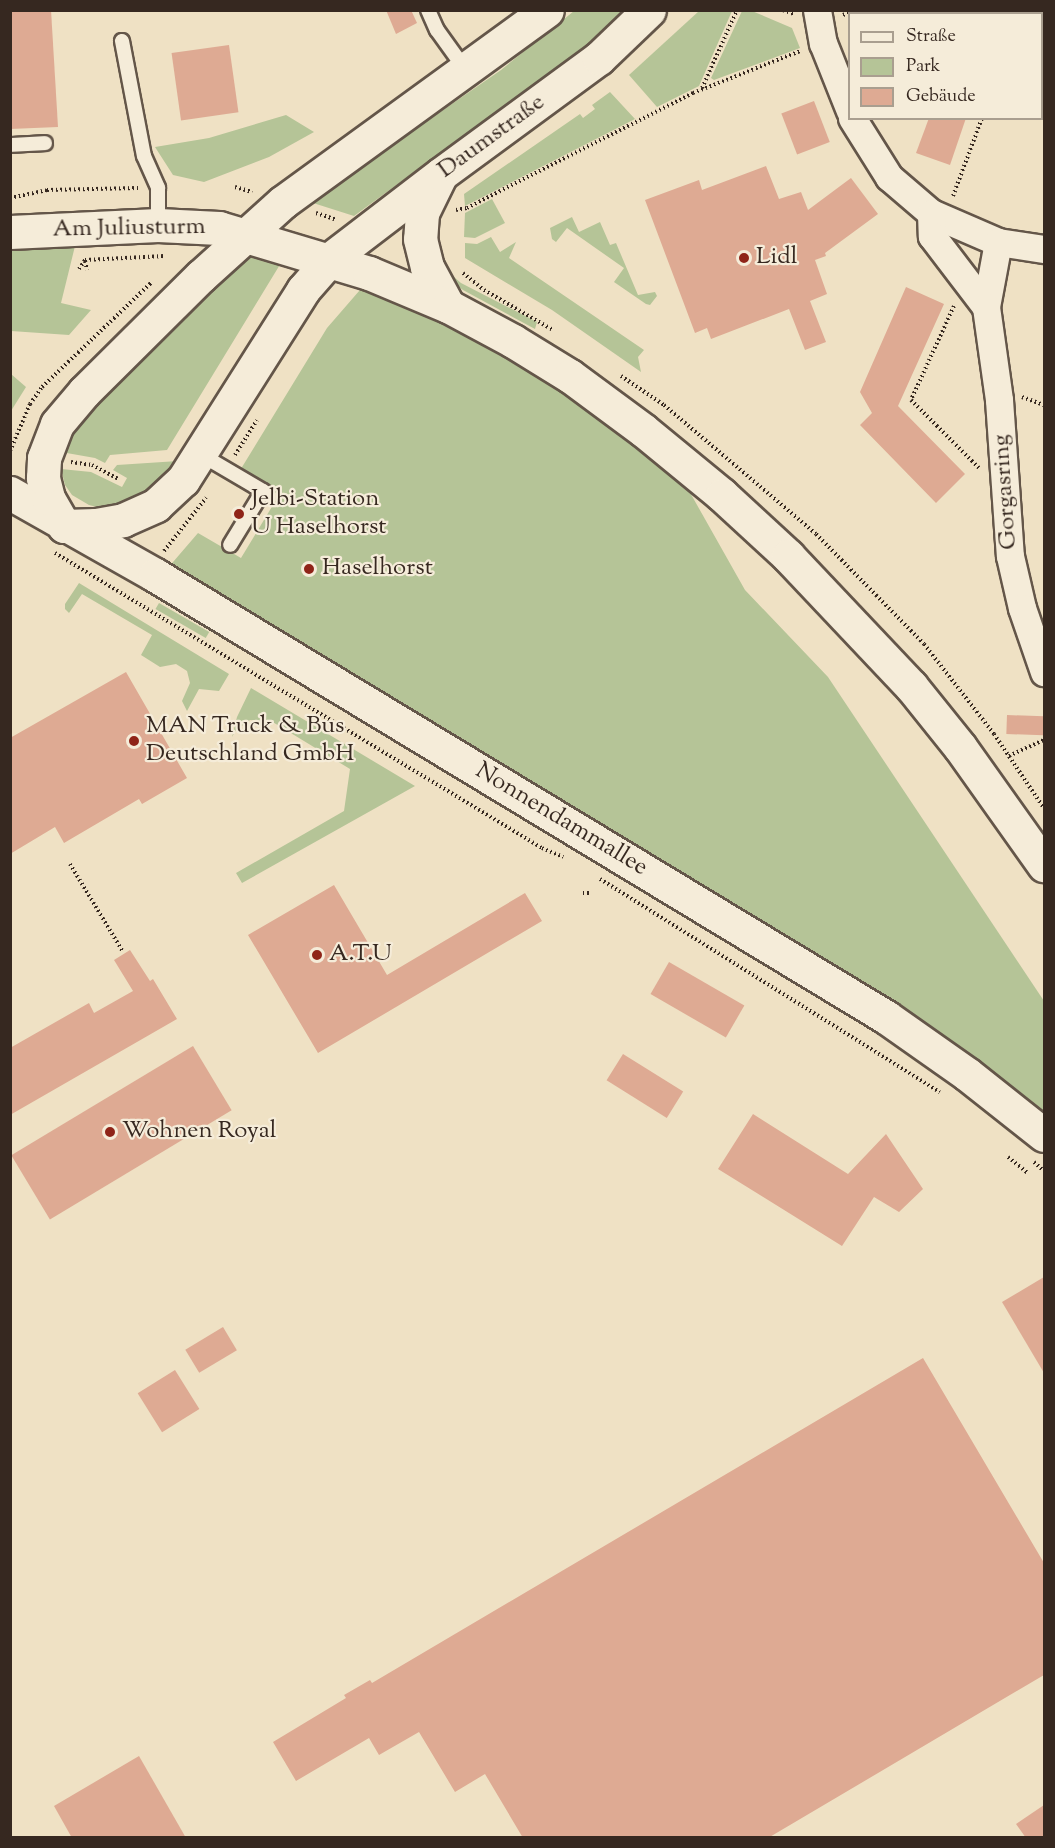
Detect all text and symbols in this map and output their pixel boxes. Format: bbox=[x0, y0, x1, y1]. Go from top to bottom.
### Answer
legend bbox=[848, 12, 1043, 120]
text: Straße bbox=[906, 24, 956, 50]
text: Park bbox=[906, 54, 940, 80]
text: Gebäude bbox=[906, 84, 976, 110]
street label: Daumstraße bbox=[433, 89, 551, 185]
street label: Am Juliusturm bbox=[52, 213, 206, 245]
place label: Lidl bbox=[756, 244, 797, 272]
marker: Lidl bbox=[737, 251, 751, 265]
street label: Gorgasring bbox=[988, 433, 1024, 551]
place label: Jelbi-Station U Haselhorst bbox=[251, 486, 387, 542]
marker: Jelbi-Station U Haselhorst bbox=[232, 507, 246, 521]
place label: Haselhorst bbox=[322, 555, 433, 583]
marker: Haselhorst bbox=[300, 560, 318, 578]
place label: MAN Truck & Bus Deutschland GmbH bbox=[146, 713, 354, 769]
marker: MAN Truck & Bus Deutschland GmbH bbox=[127, 734, 141, 748]
street label: Nonnendammallee bbox=[470, 757, 652, 883]
place label: A.T.U bbox=[329, 941, 391, 969]
marker: A.T.U bbox=[310, 948, 324, 962]
place label: Wohnen Royal bbox=[122, 1118, 277, 1146]
marker: Wohnen Royal bbox=[103, 1125, 117, 1139]

